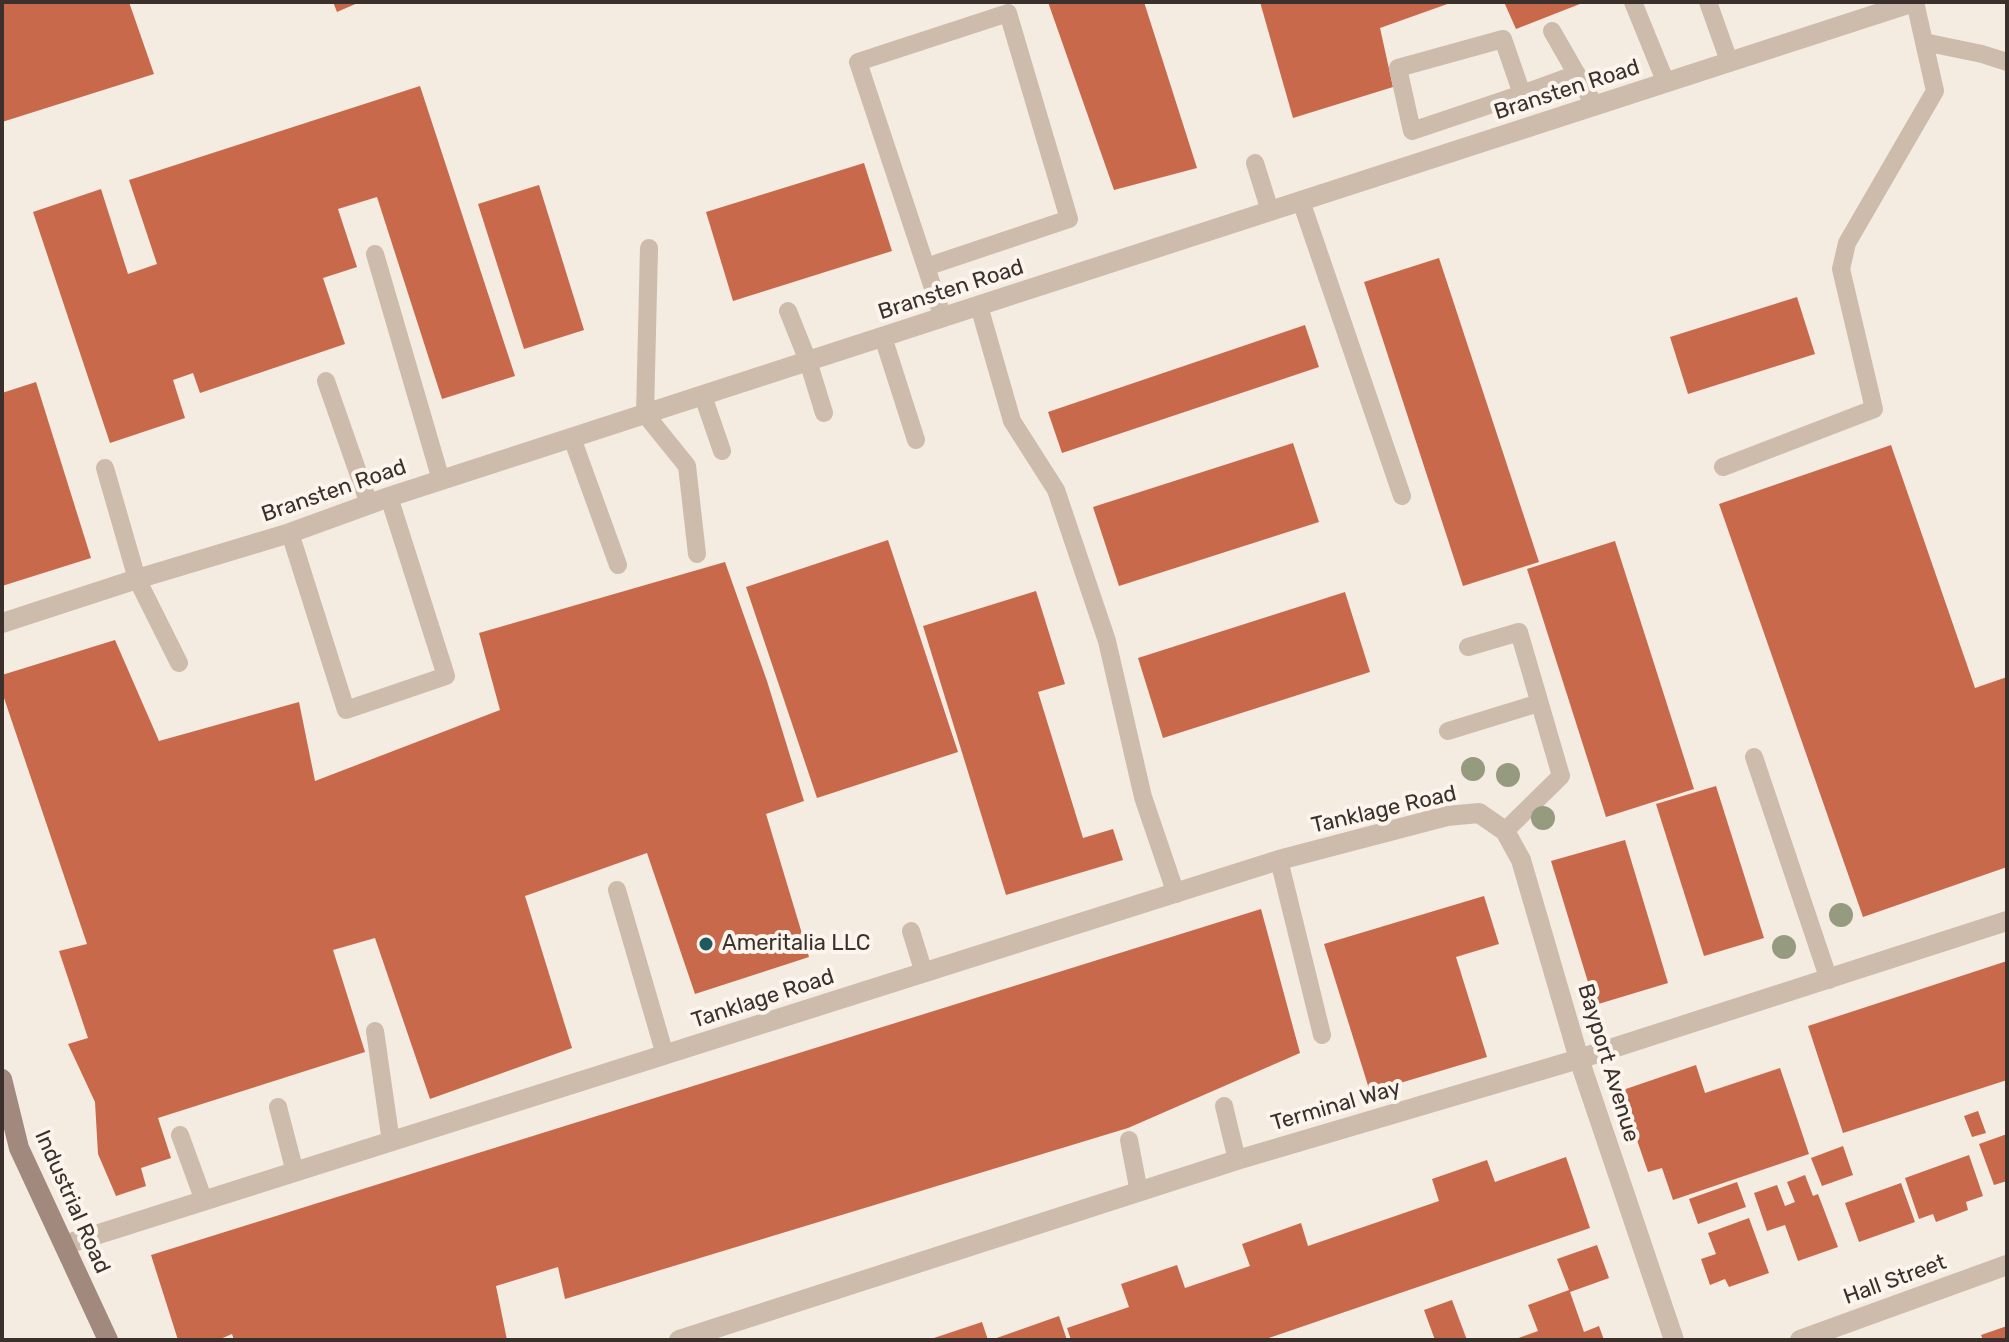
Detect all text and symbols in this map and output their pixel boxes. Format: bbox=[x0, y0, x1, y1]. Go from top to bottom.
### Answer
street label: Bransten Road bbox=[1491, 54, 1643, 126]
street label: Bransten Road bbox=[875, 254, 1027, 326]
street label: Bransten Road bbox=[258, 454, 410, 528]
street label: Tanklage Road bbox=[1309, 780, 1459, 840]
place label: Ameritalia LLC bbox=[722, 931, 870, 957]
marker: Ameritalia LLC bbox=[697, 935, 715, 953]
street label: Tanklage Road bbox=[689, 964, 837, 1034]
street label: Bayport Avenue bbox=[1571, 981, 1645, 1145]
street label: Terminal Way bbox=[1268, 1075, 1404, 1137]
street label: Industrial Road bbox=[29, 1126, 115, 1278]
street label: Hall Street bbox=[1840, 1249, 1950, 1311]

